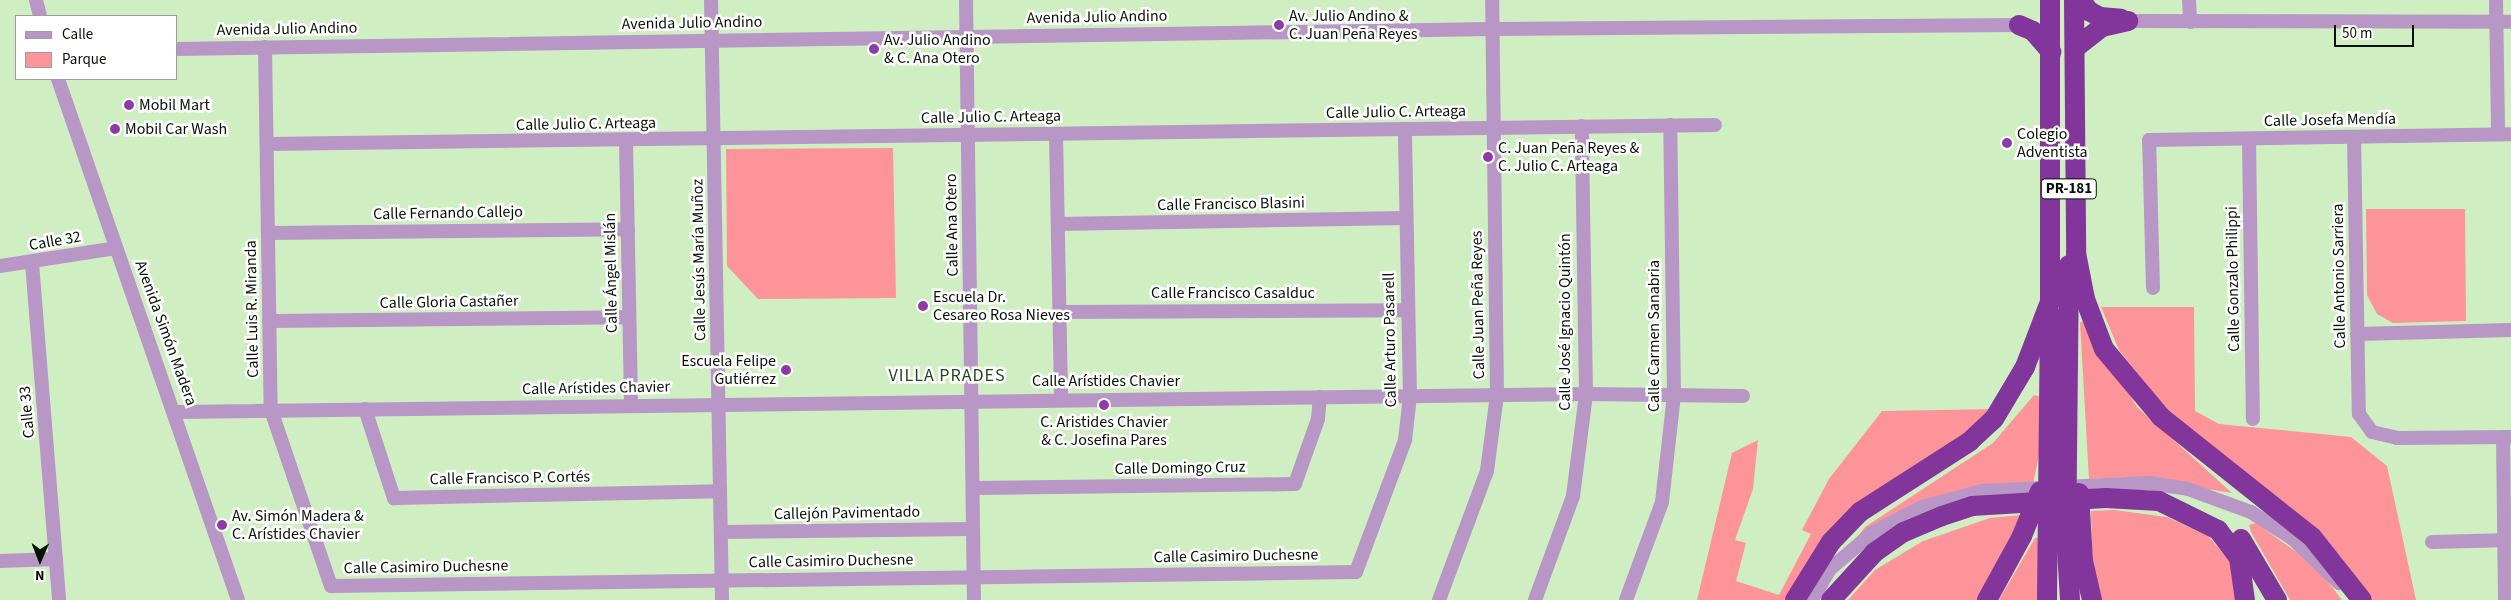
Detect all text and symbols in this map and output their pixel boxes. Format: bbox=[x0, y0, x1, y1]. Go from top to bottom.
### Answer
street label: Avenida Julio Andino bbox=[1026, 6, 1168, 28]
place label: Av. Julio Andino & C. Juan Peña Reyes bbox=[1289, 6, 1417, 44]
street label: Avenida Julio Andino bbox=[621, 12, 763, 34]
legend bbox=[15, 15, 178, 80]
scale bar bbox=[2336, 15, 2416, 47]
street label: Avenida Julio Andino bbox=[216, 18, 358, 40]
marker: Av. Julio Andino & C. Juan Peña Reyes bbox=[1273, 19, 1285, 31]
text: 50 m bbox=[2342, 23, 2372, 44]
text: Calle bbox=[62, 24, 93, 45]
place label: Av. Julio Andino & C. Ana Otero bbox=[884, 30, 991, 68]
marker: Av. Julio Andino & C. Ana Otero bbox=[868, 43, 880, 55]
text: Parque bbox=[62, 49, 106, 70]
place label: Mobil Mart bbox=[139, 95, 210, 115]
marker: Mobil Mart bbox=[123, 99, 135, 111]
street label: Calle Julio C. Arteaga bbox=[1326, 101, 1466, 123]
street label: Calle Julio C. Arteaga bbox=[921, 106, 1061, 128]
street label: Calle Josefa Mendía bbox=[2264, 109, 2396, 131]
street label: Calle Julio C. Arteaga bbox=[516, 113, 656, 135]
place label: Mobil Car Wash bbox=[125, 119, 227, 139]
marker: Mobil Car Wash bbox=[109, 123, 121, 135]
place label: Colegio Adventista bbox=[2017, 124, 2088, 162]
marker: Colegio Adventista bbox=[2001, 137, 2013, 149]
place label: C. Juan Peña Reyes & C. Julio C. Arteaga bbox=[1498, 138, 1639, 176]
marker: C. Juan Peña Reyes & C. Julio C. Arteaga bbox=[1482, 151, 1494, 163]
street label: Calle Ana Otero bbox=[942, 173, 962, 277]
road number: PR-181 bbox=[2040, 176, 2098, 202]
street label: Calle Jesús María Muñoz bbox=[688, 179, 710, 341]
street label: Calle Francisco Blasini bbox=[1157, 193, 1305, 215]
street label: Calle Fernando Callejo bbox=[373, 202, 523, 224]
street label: Calle Antonio Sarriera bbox=[2328, 203, 2350, 349]
street label: Calle Gonzalo Philippi bbox=[2222, 206, 2244, 352]
street label: Calle Ángel Mislán bbox=[600, 213, 622, 333]
street label: Calle 32 bbox=[28, 227, 82, 255]
street label: Calle Juan Peña Reyes bbox=[1467, 231, 1489, 379]
street label: Calle José Ignacio Quintón bbox=[1555, 233, 1575, 411]
street label: Calle Luis R. Miranda bbox=[241, 240, 263, 378]
street label: Avenida Simón Madera bbox=[131, 258, 201, 408]
street label: Calle Carmen Sanabria bbox=[1644, 260, 1664, 412]
street label: Calle Arturo Pasarell bbox=[1379, 272, 1401, 408]
street label: Calle Francisco Casalduc bbox=[1151, 283, 1315, 303]
place label: Escuela Dr. Cesareo Rosa Nieves bbox=[933, 287, 1070, 325]
street label: Calle Gloria Castañer bbox=[379, 291, 519, 313]
marker: Escuela Dr. Cesareo Rosa Nieves bbox=[917, 300, 929, 312]
place label: Escuela Felipe Gutiérrez bbox=[681, 351, 776, 389]
marker: Escuela Felipe Gutiérrez bbox=[780, 364, 792, 376]
district label: VILLA PRADES bbox=[887, 365, 1007, 387]
street label: Calle Arístides Chavier bbox=[1032, 371, 1180, 391]
street label: Calle Arístides Chavier bbox=[522, 377, 670, 399]
street label: Calle 33 bbox=[15, 385, 39, 439]
marker: C. Aristides Chavier & C. Josefina Pares bbox=[1098, 399, 1110, 411]
place label: C. Aristides Chavier & C. Josefina Pares bbox=[1040, 412, 1168, 450]
street label: Calle Domingo Cruz bbox=[1114, 457, 1246, 479]
street label: Calle Francisco P. Cortés bbox=[430, 467, 590, 489]
street label: Callejón Pavimentado bbox=[774, 502, 920, 524]
place label: Av. Simón Madera & C. Arístides Chavier bbox=[232, 506, 364, 544]
marker: Av. Simón Madera & C. Arístides Chavier bbox=[216, 519, 228, 531]
north arrow bbox=[15, 535, 65, 585]
street label: Calle Casimiro Duchesne bbox=[1154, 545, 1318, 567]
street label: Calle Casimiro Duchesne bbox=[749, 550, 913, 572]
street label: Calle Casimiro Duchesne bbox=[344, 556, 508, 578]
text: N bbox=[35, 565, 45, 585]

